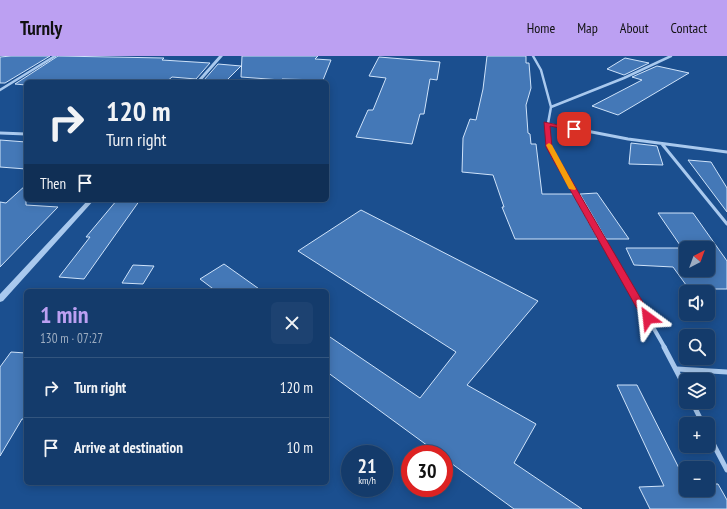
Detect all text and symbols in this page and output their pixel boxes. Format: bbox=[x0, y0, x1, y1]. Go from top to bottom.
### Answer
text: Turnly bbox=[20, 16, 62, 40]
text: Home bbox=[527, 19, 555, 37]
text: Map bbox=[577, 19, 598, 37]
text: About bbox=[620, 19, 649, 37]
text: Contact bbox=[671, 19, 707, 37]
text: 120 m bbox=[106, 92, 170, 129]
icon: right bbox=[40, 96, 92, 148]
pin bbox=[557, 112, 591, 146]
icon: arrive bbox=[563, 118, 585, 140]
text: Turn right bbox=[106, 128, 166, 151]
icon: arrive bbox=[74, 172, 96, 194]
text: Then bbox=[40, 174, 66, 193]
north arrow bbox=[679, 241, 715, 277]
map controls bbox=[679, 241, 715, 497]
button: sound bbox=[679, 285, 715, 321]
position arrow bbox=[627, 297, 669, 339]
text: 1 min bbox=[40, 299, 88, 330]
button: close bbox=[271, 302, 313, 344]
button: search bbox=[679, 329, 715, 365]
text: 130 m · 07:27 bbox=[40, 330, 103, 347]
button: layers bbox=[679, 373, 715, 409]
icon: right bbox=[40, 377, 62, 399]
text: Turn right bbox=[74, 378, 126, 397]
text: 120 m bbox=[280, 378, 313, 397]
button: + bbox=[679, 417, 715, 453]
icon: arrive bbox=[40, 437, 62, 459]
text: Arrive at destination bbox=[74, 438, 183, 457]
text: 10 m bbox=[287, 438, 313, 457]
speed limit sign: 30 bbox=[401, 445, 453, 497]
text: 21 bbox=[357, 453, 377, 479]
button: − bbox=[679, 461, 715, 497]
text: km/h bbox=[358, 474, 376, 487]

